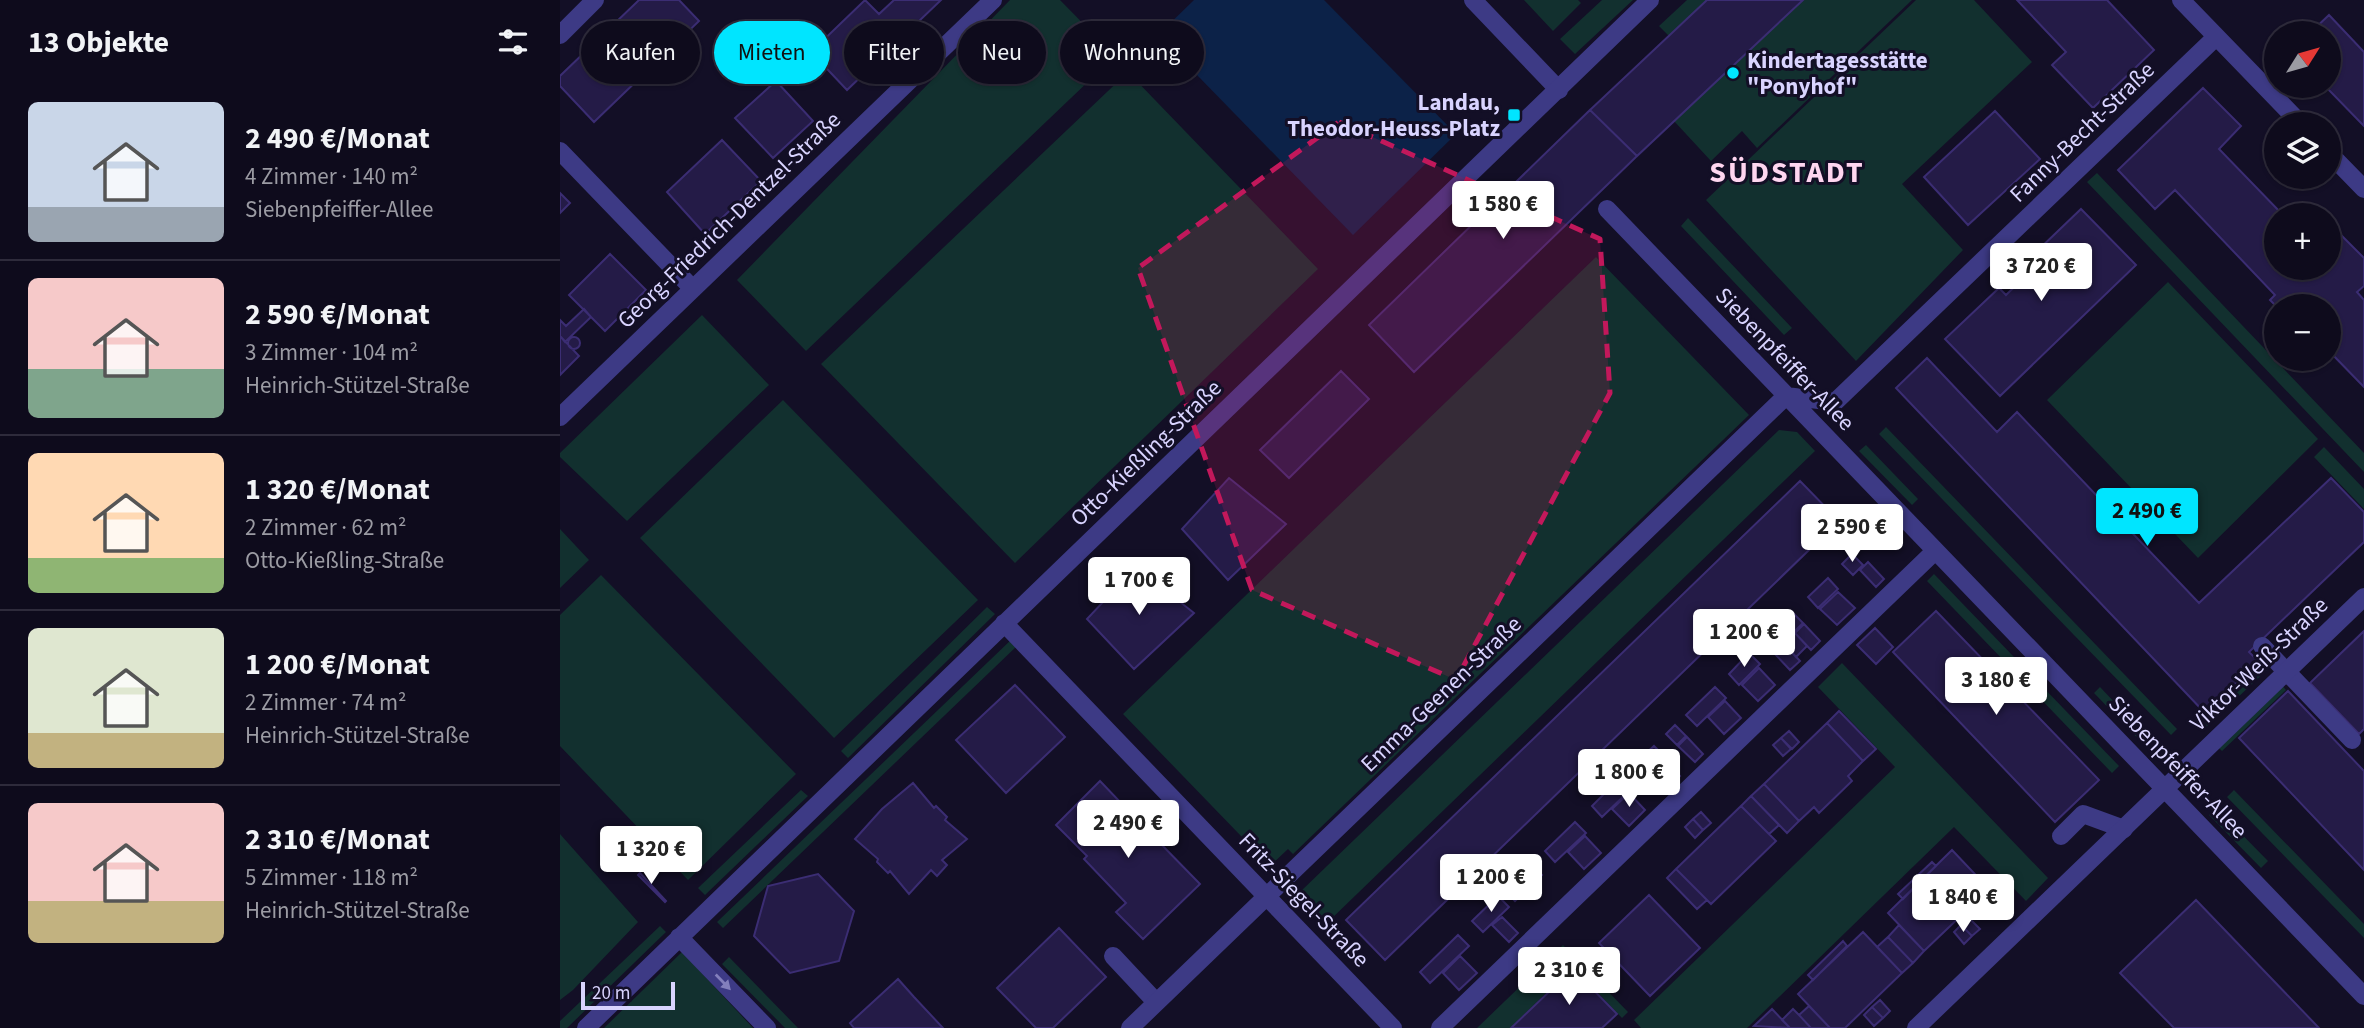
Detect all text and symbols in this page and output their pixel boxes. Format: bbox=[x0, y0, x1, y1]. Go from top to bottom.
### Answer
text: 13 Objekte bbox=[28, 21, 169, 64]
chip: Kaufen bbox=[581, 21, 700, 84]
chip: Mieten bbox=[714, 21, 830, 84]
chip: Filter bbox=[844, 21, 944, 84]
chip: Neu bbox=[958, 21, 1046, 84]
chip: Wohnung bbox=[1060, 21, 1204, 84]
north arrow bbox=[2264, 21, 2342, 98]
map controls bbox=[2264, 21, 2341, 371]
icon: filters bbox=[494, 23, 532, 61]
place label: Kindertagesstätte "Ponyhof" bbox=[1747, 44, 1928, 103]
street label: Fanny-Becht-Straße bbox=[2002, 54, 2162, 210]
marker: Kindertagesstätte "Ponyhof" bbox=[1725, 65, 1741, 81]
place label: Landau, Theodor-Heuss-Platz bbox=[1287, 86, 1500, 145]
street label: Georg-Friedrich-Dentzel-Straße bbox=[610, 104, 848, 336]
marker: Landau, Theodor-Heuss-Platz bbox=[1506, 107, 1522, 123]
button: layers bbox=[2264, 112, 2341, 189]
text: 2 490 €/Monat bbox=[245, 117, 430, 160]
icon: home bbox=[84, 130, 168, 214]
district label: SÜDSTADT bbox=[1709, 151, 1865, 194]
text: 4 Zimmer · 140 m² bbox=[245, 160, 418, 193]
pin: 1 580 € bbox=[1438, 182, 1568, 241]
text: 1 580 € bbox=[1468, 187, 1538, 220]
text: Siebenpfeiffer-Allee bbox=[245, 193, 433, 226]
button: + bbox=[2264, 203, 2341, 280]
pin: 3 720 € bbox=[1976, 244, 2106, 303]
text: 3 720 € bbox=[2006, 249, 2076, 282]
street label: Siebenpfeiffer-Allee bbox=[1708, 280, 1862, 438]
text: 2 590 €/Monat bbox=[245, 293, 430, 336]
button: − bbox=[2264, 294, 2341, 371]
icon: home bbox=[84, 306, 168, 390]
text: 3 Zimmer · 104 m² bbox=[245, 336, 418, 369]
text: Heinrich-Stützel-Straße bbox=[245, 369, 470, 402]
street label: Otto-Kießling-Straße bbox=[1063, 372, 1229, 534]
text: 1 320 €/Monat bbox=[245, 468, 430, 511]
icon: home bbox=[84, 481, 168, 565]
pin: 2 490 € bbox=[2082, 489, 2212, 548]
text: 2 490 € bbox=[2112, 494, 2182, 527]
pin: 2 590 € bbox=[1787, 504, 1917, 564]
text: 2 590 € bbox=[1817, 510, 1887, 543]
text: 2 Zimmer · 62 m² bbox=[245, 511, 407, 544]
text: Otto-Kießling-Straße bbox=[245, 544, 444, 577]
pin: 1 700 € bbox=[1074, 558, 1204, 617]
text: 1 700 € bbox=[1104, 563, 1174, 596]
street label: Viktor-Weiß-Straße bbox=[2182, 589, 2336, 739]
street label: Emma-Geenen-Straße bbox=[1353, 608, 1529, 780]
pin: 1 200 € bbox=[1679, 610, 1809, 669]
text: 1 200 € bbox=[1709, 615, 1779, 648]
text: 1 200 €/Monat bbox=[245, 643, 430, 686]
icon: home bbox=[84, 656, 168, 740]
pin: 3 180 € bbox=[1931, 658, 2061, 717]
text: 3 180 € bbox=[1961, 663, 2031, 696]
text: 2 Zimmer · 74 m² bbox=[245, 686, 407, 719]
street label: Siebenpfeiffer-Allee bbox=[2101, 688, 2255, 846]
text: Heinrich-Stützel-Straße bbox=[245, 719, 470, 752]
pin: 1 800 € bbox=[1564, 750, 1694, 809]
text: 1 800 € bbox=[1594, 755, 1664, 788]
pin: 2 490 € bbox=[1063, 800, 1193, 860]
text: 2 490 € bbox=[1093, 806, 1163, 839]
text: 2 310 €/Monat bbox=[245, 818, 430, 861]
street label: Fritz-Siegel-Straße bbox=[1231, 825, 1377, 975]
pin: 1 320 € bbox=[586, 826, 716, 886]
icon: home bbox=[84, 831, 168, 915]
text: 1 320 € bbox=[616, 832, 686, 865]
pin: 1 200 € bbox=[1426, 855, 1556, 914]
text: 1 200 € bbox=[1456, 860, 1526, 893]
text: 5 Zimmer · 118 m² bbox=[245, 861, 418, 894]
pin: 1 840 € bbox=[1898, 874, 2028, 934]
text: 1 840 € bbox=[1928, 880, 1998, 913]
text: Heinrich-Stützel-Straße bbox=[245, 894, 470, 927]
pin: 2 310 € bbox=[1504, 948, 1634, 1007]
text: 2 310 € bbox=[1534, 953, 1604, 986]
one-way arrow bbox=[714, 974, 731, 991]
scale bar bbox=[581, 979, 676, 1011]
text: 20 m bbox=[592, 980, 630, 1007]

